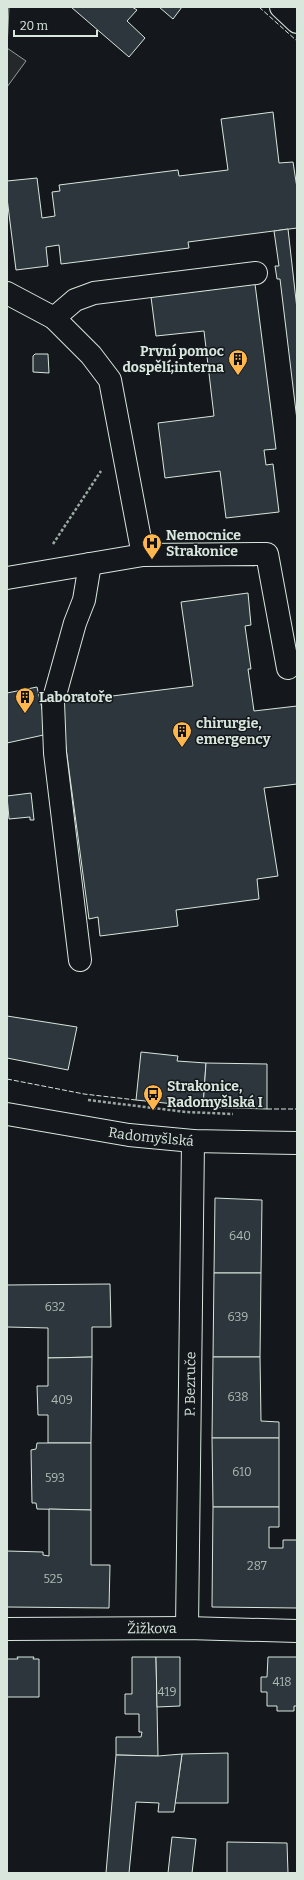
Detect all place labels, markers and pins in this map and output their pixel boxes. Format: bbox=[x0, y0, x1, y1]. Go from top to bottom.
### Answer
place label: První pomoc dospělí;interna bbox=[122, 343, 224, 376]
building icon: První pomoc dospělí;interna bbox=[227, 348, 249, 376]
place label: Nemocnice Strakonice bbox=[166, 527, 241, 560]
hospital icon: Nemocnice Strakonice bbox=[141, 532, 163, 560]
building icon: Laboratoře bbox=[14, 686, 36, 714]
place label: Laboratoře bbox=[39, 689, 113, 706]
place label: chirurgie, emergency bbox=[196, 715, 271, 748]
building icon: chirurgie, emergency bbox=[171, 720, 193, 748]
place label: Strakonice, Radomyšlská I bbox=[167, 1078, 263, 1111]
bus stop icon: Strakonice, Radomyšlská I bbox=[142, 1083, 164, 1111]

